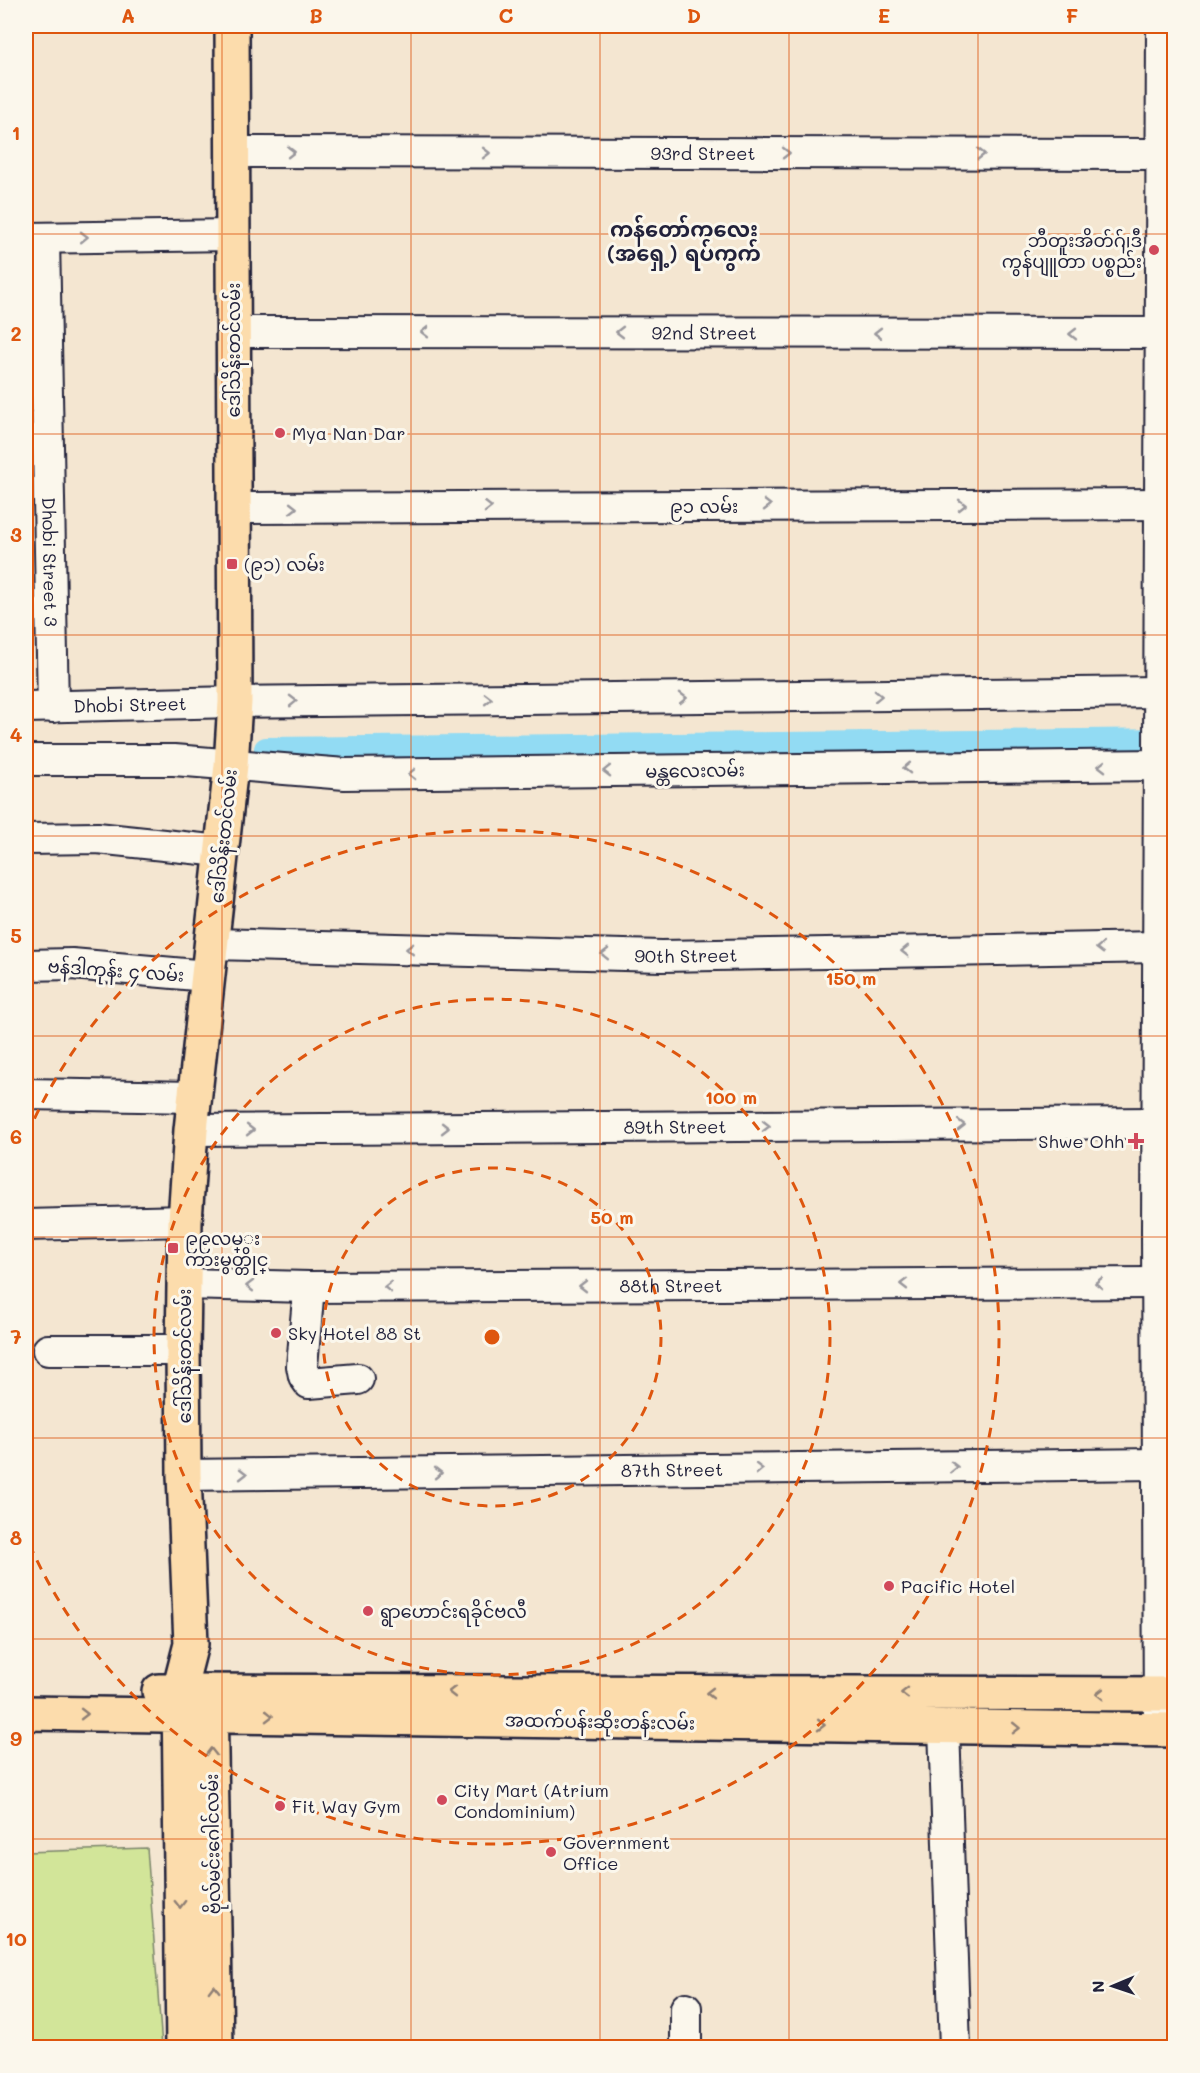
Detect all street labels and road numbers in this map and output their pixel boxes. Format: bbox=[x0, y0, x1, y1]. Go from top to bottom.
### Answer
street label: 93rd Street bbox=[651, 141, 755, 165]
street label: ဒေါ်သိန်းတင်လမ်း bbox=[220, 283, 249, 417]
street label: 92nd Street bbox=[651, 320, 757, 345]
street label: ၉၁ လမ်း bbox=[670, 494, 738, 522]
street label: Dhobi Street 3 bbox=[37, 497, 63, 627]
street label: Dhobi Street bbox=[73, 691, 187, 718]
street label: မန္တလေးလမ်း bbox=[645, 757, 745, 787]
street label: ဒေါ်သိန်းတင်လမ်း bbox=[203, 768, 246, 905]
street label: 90th Street bbox=[634, 943, 738, 968]
street label: ဗန်ဒါကုန်း ၄ လမ်း bbox=[47, 953, 185, 991]
street label: 89th Street bbox=[624, 1114, 726, 1139]
street label: 88th Street bbox=[619, 1273, 723, 1298]
street label: ဒေါ်သိန်းတင်လမ်း bbox=[171, 1289, 200, 1423]
street label: 87th Street bbox=[621, 1457, 723, 1482]
street label: အထက်ပန်းဆိုးတန်းလမ်း bbox=[505, 1706, 695, 1739]
street label: ဗိုလ်မင်းဂေါင်လမ်း bbox=[198, 1773, 229, 1915]

